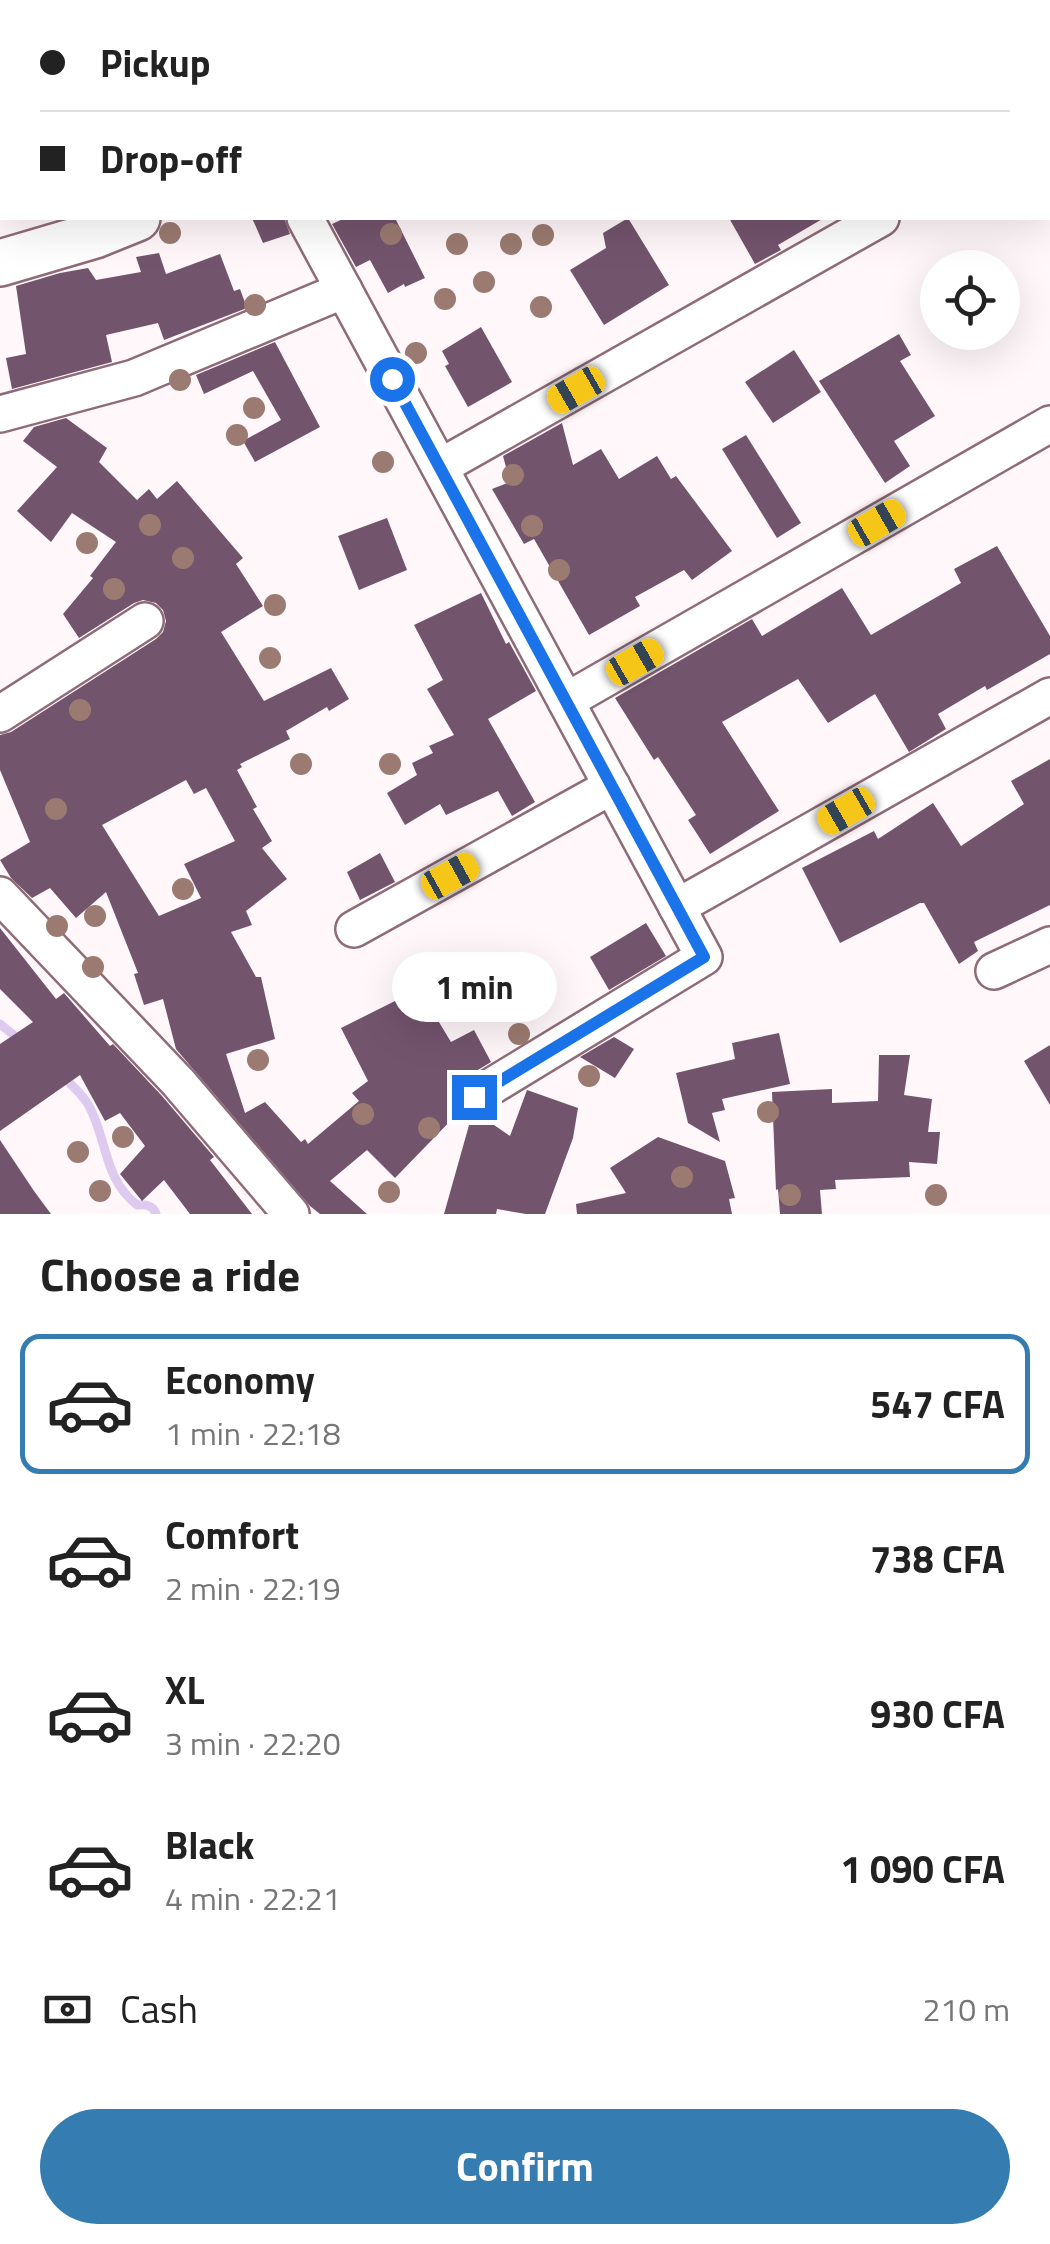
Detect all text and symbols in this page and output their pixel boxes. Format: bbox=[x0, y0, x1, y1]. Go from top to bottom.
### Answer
text: Pickup bbox=[100, 34, 210, 92]
text: Drop-off bbox=[100, 130, 242, 188]
map controls bbox=[920, 250, 1020, 350]
button: locate bbox=[920, 250, 1020, 350]
route start bbox=[370, 357, 415, 402]
car bbox=[543, 362, 609, 418]
car bbox=[844, 495, 910, 551]
car bbox=[602, 634, 668, 690]
car bbox=[813, 783, 879, 839]
car bbox=[416, 848, 484, 904]
callout: 1 min bbox=[392, 952, 556, 1022]
text: 1 min bbox=[436, 963, 513, 1011]
route end bbox=[452, 1075, 497, 1120]
text: Choose a ride bbox=[40, 1240, 300, 1308]
text: Economy bbox=[165, 1351, 315, 1409]
icon: car bbox=[45, 1359, 135, 1449]
text: 547 CFA bbox=[870, 1375, 1005, 1433]
text: 1 min · 22:18 bbox=[165, 1409, 341, 1457]
text: Comfort bbox=[165, 1506, 299, 1564]
icon: car bbox=[45, 1514, 135, 1604]
text: 738 CFA bbox=[870, 1530, 1005, 1588]
text: 2 min · 22:19 bbox=[165, 1564, 341, 1612]
text: XL bbox=[165, 1661, 205, 1719]
icon: car bbox=[45, 1669, 135, 1759]
text: 930 CFA bbox=[870, 1685, 1005, 1743]
text: 3 min · 22:20 bbox=[165, 1719, 341, 1767]
text: Black bbox=[165, 1816, 254, 1874]
icon: car bbox=[45, 1824, 135, 1914]
text: 1 090 CFA bbox=[840, 1840, 1005, 1898]
text: 4 min · 22:21 bbox=[165, 1874, 341, 1922]
text: Cash bbox=[120, 1980, 198, 2038]
icon: cash bbox=[40, 1982, 95, 2037]
text: 210 m bbox=[922, 1985, 1010, 2033]
button: Confirm bbox=[40, 2109, 1010, 2224]

